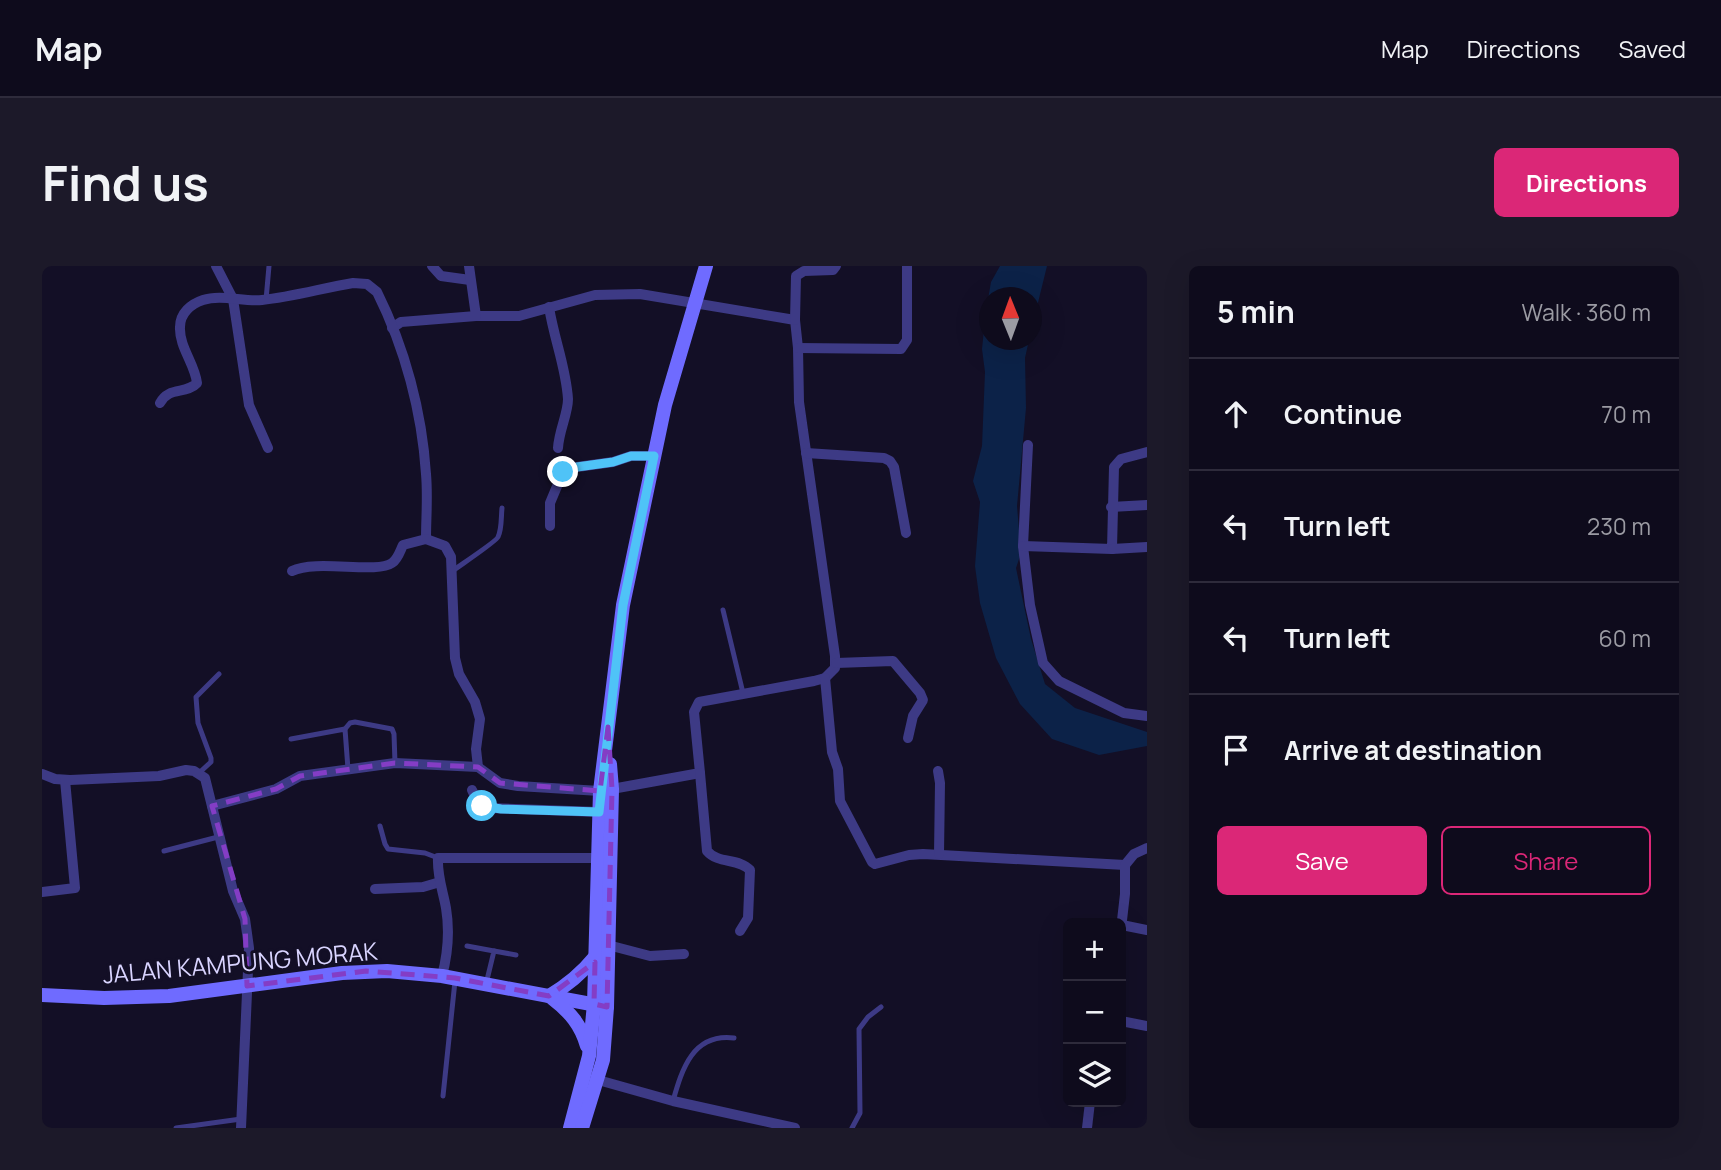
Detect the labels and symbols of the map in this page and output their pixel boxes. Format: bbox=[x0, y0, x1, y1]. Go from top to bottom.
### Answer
north arrow bbox=[979, 287, 1042, 350]
route end bbox=[547, 456, 578, 487]
route start bbox=[466, 790, 497, 821]
street label: JALAN KAMPUNG MORAK bbox=[101, 933, 380, 990]

